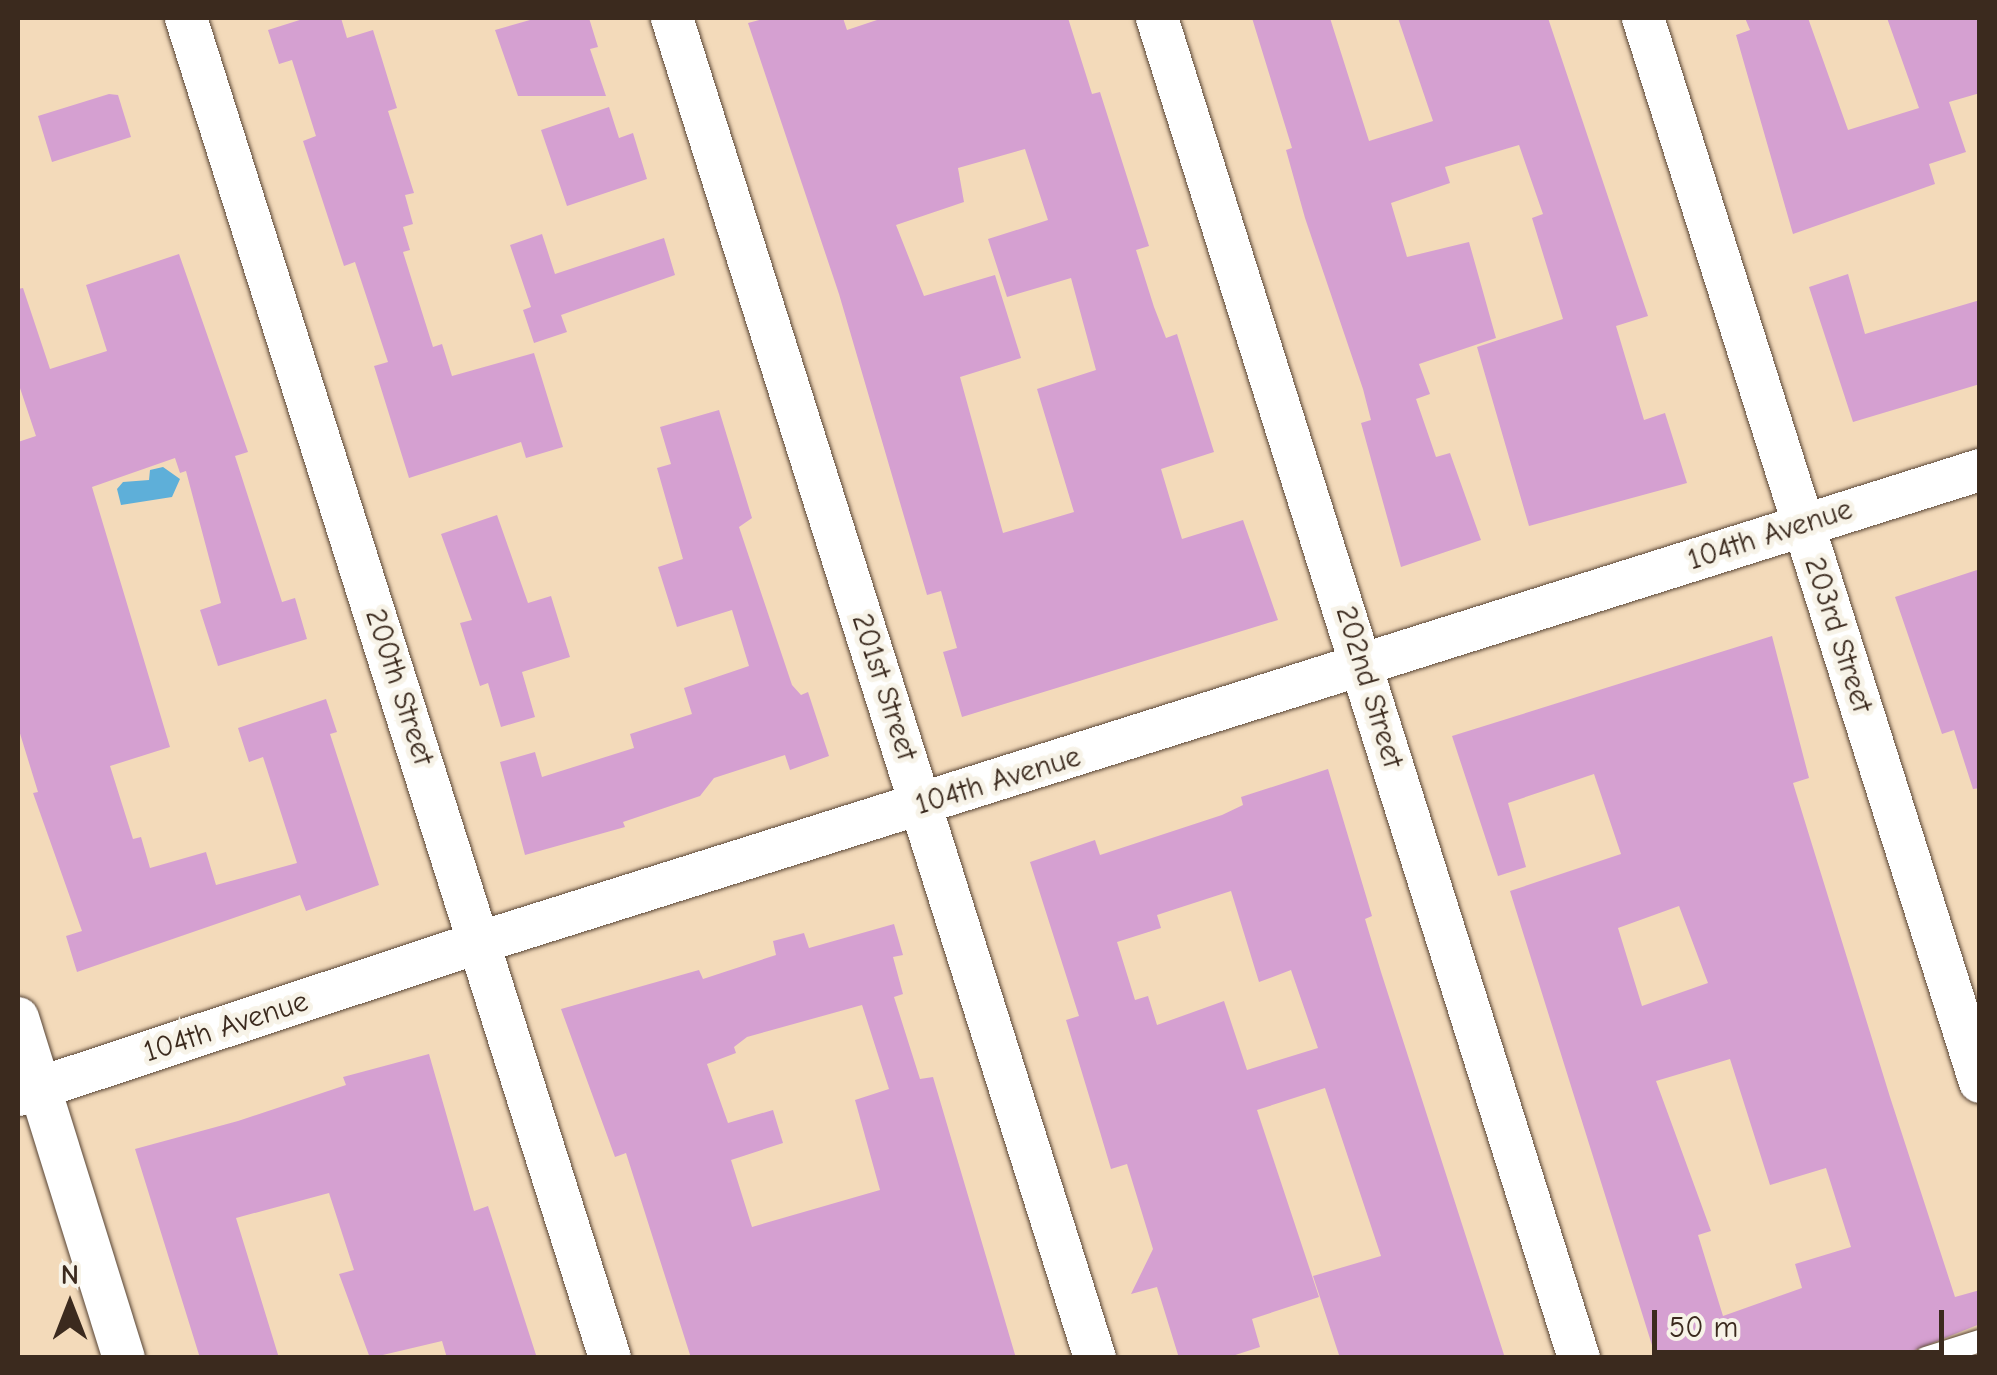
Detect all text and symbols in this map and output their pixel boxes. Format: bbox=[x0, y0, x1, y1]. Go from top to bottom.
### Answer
street label: 104th Avenue bbox=[1683, 492, 1857, 578]
street label: 203rd Street bbox=[1796, 553, 1880, 717]
street label: 202nd Street bbox=[1327, 602, 1411, 772]
street label: 200th Street bbox=[357, 604, 441, 770]
street label: 201st Street bbox=[843, 609, 925, 765]
street label: 104th Avenue bbox=[911, 739, 1085, 823]
street label: 104th Avenue bbox=[139, 984, 313, 1070]
north arrow bbox=[20, 1255, 120, 1355]
text: N bbox=[61, 1259, 79, 1291]
scale bar bbox=[1657, 1290, 1950, 1352]
text: 50 m bbox=[1669, 1310, 1738, 1345]

